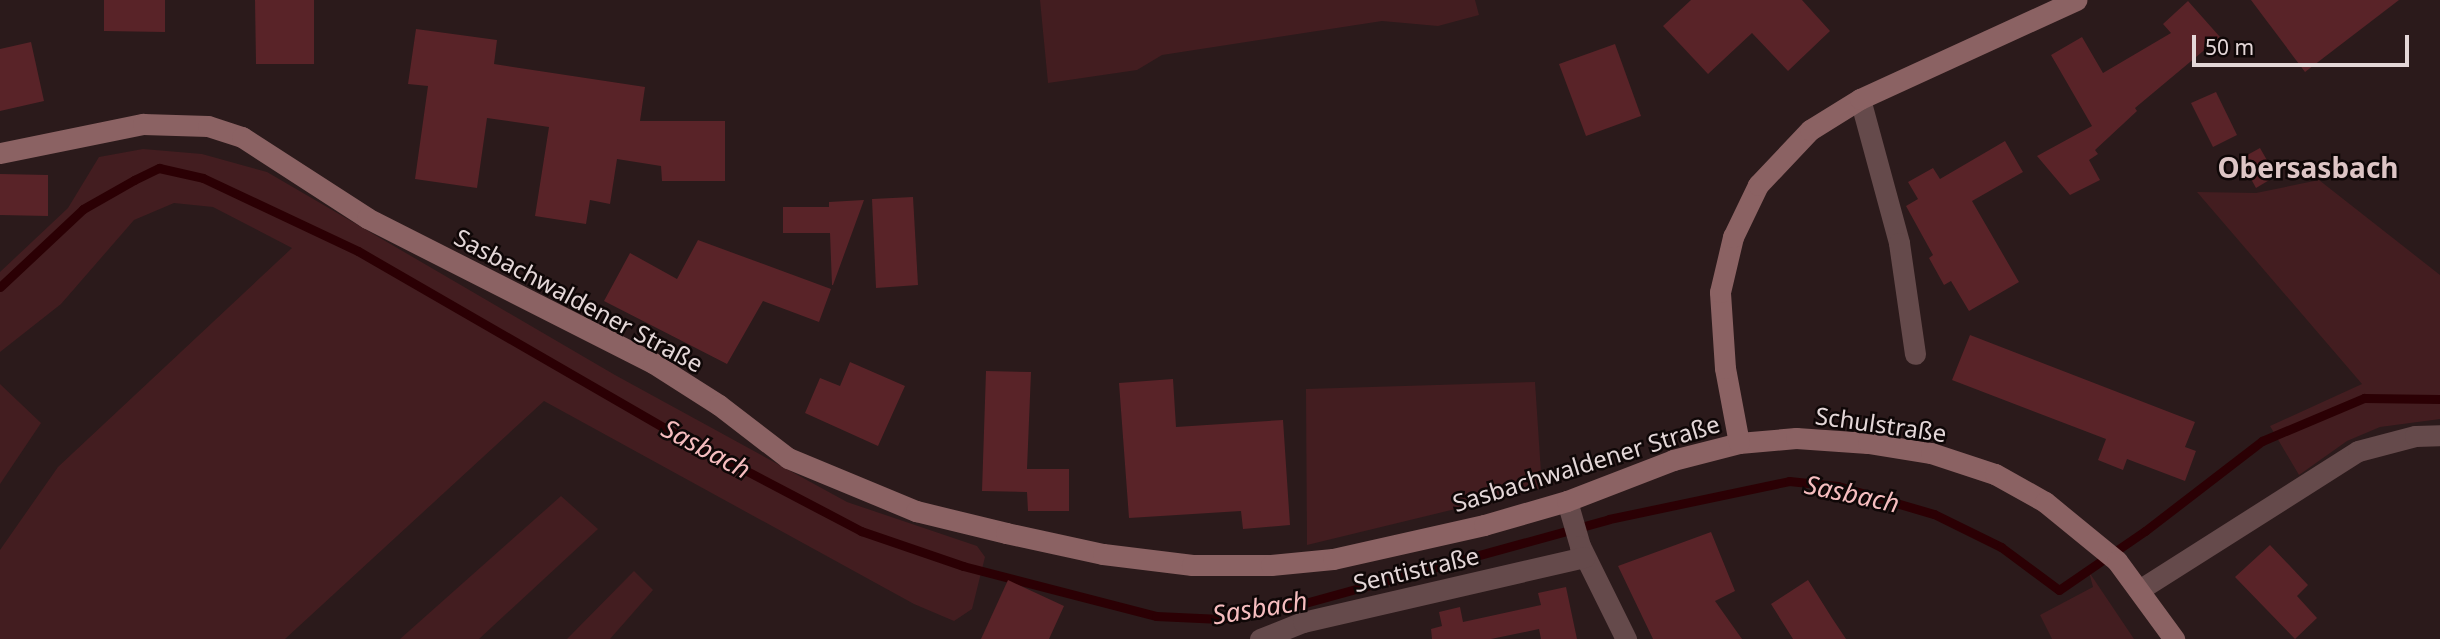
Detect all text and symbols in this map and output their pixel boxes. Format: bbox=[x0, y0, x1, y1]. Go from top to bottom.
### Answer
scale bar bbox=[2195, 21, 2412, 65]
text: 50 m bbox=[2205, 33, 2254, 61]
district label: Obersasbach bbox=[2217, 150, 2399, 184]
street label: Sasbachwaldener Straße bbox=[450, 222, 708, 378]
street label: Schulstraße bbox=[1813, 401, 1949, 447]
street label: Sasbachwaldener Straße bbox=[1449, 409, 1723, 517]
water label: Sasbach bbox=[656, 413, 756, 485]
water label: Sasbach bbox=[1802, 469, 1902, 519]
street label: Sentistraße bbox=[1350, 541, 1482, 597]
water label: Sasbach bbox=[1210, 585, 1310, 631]

